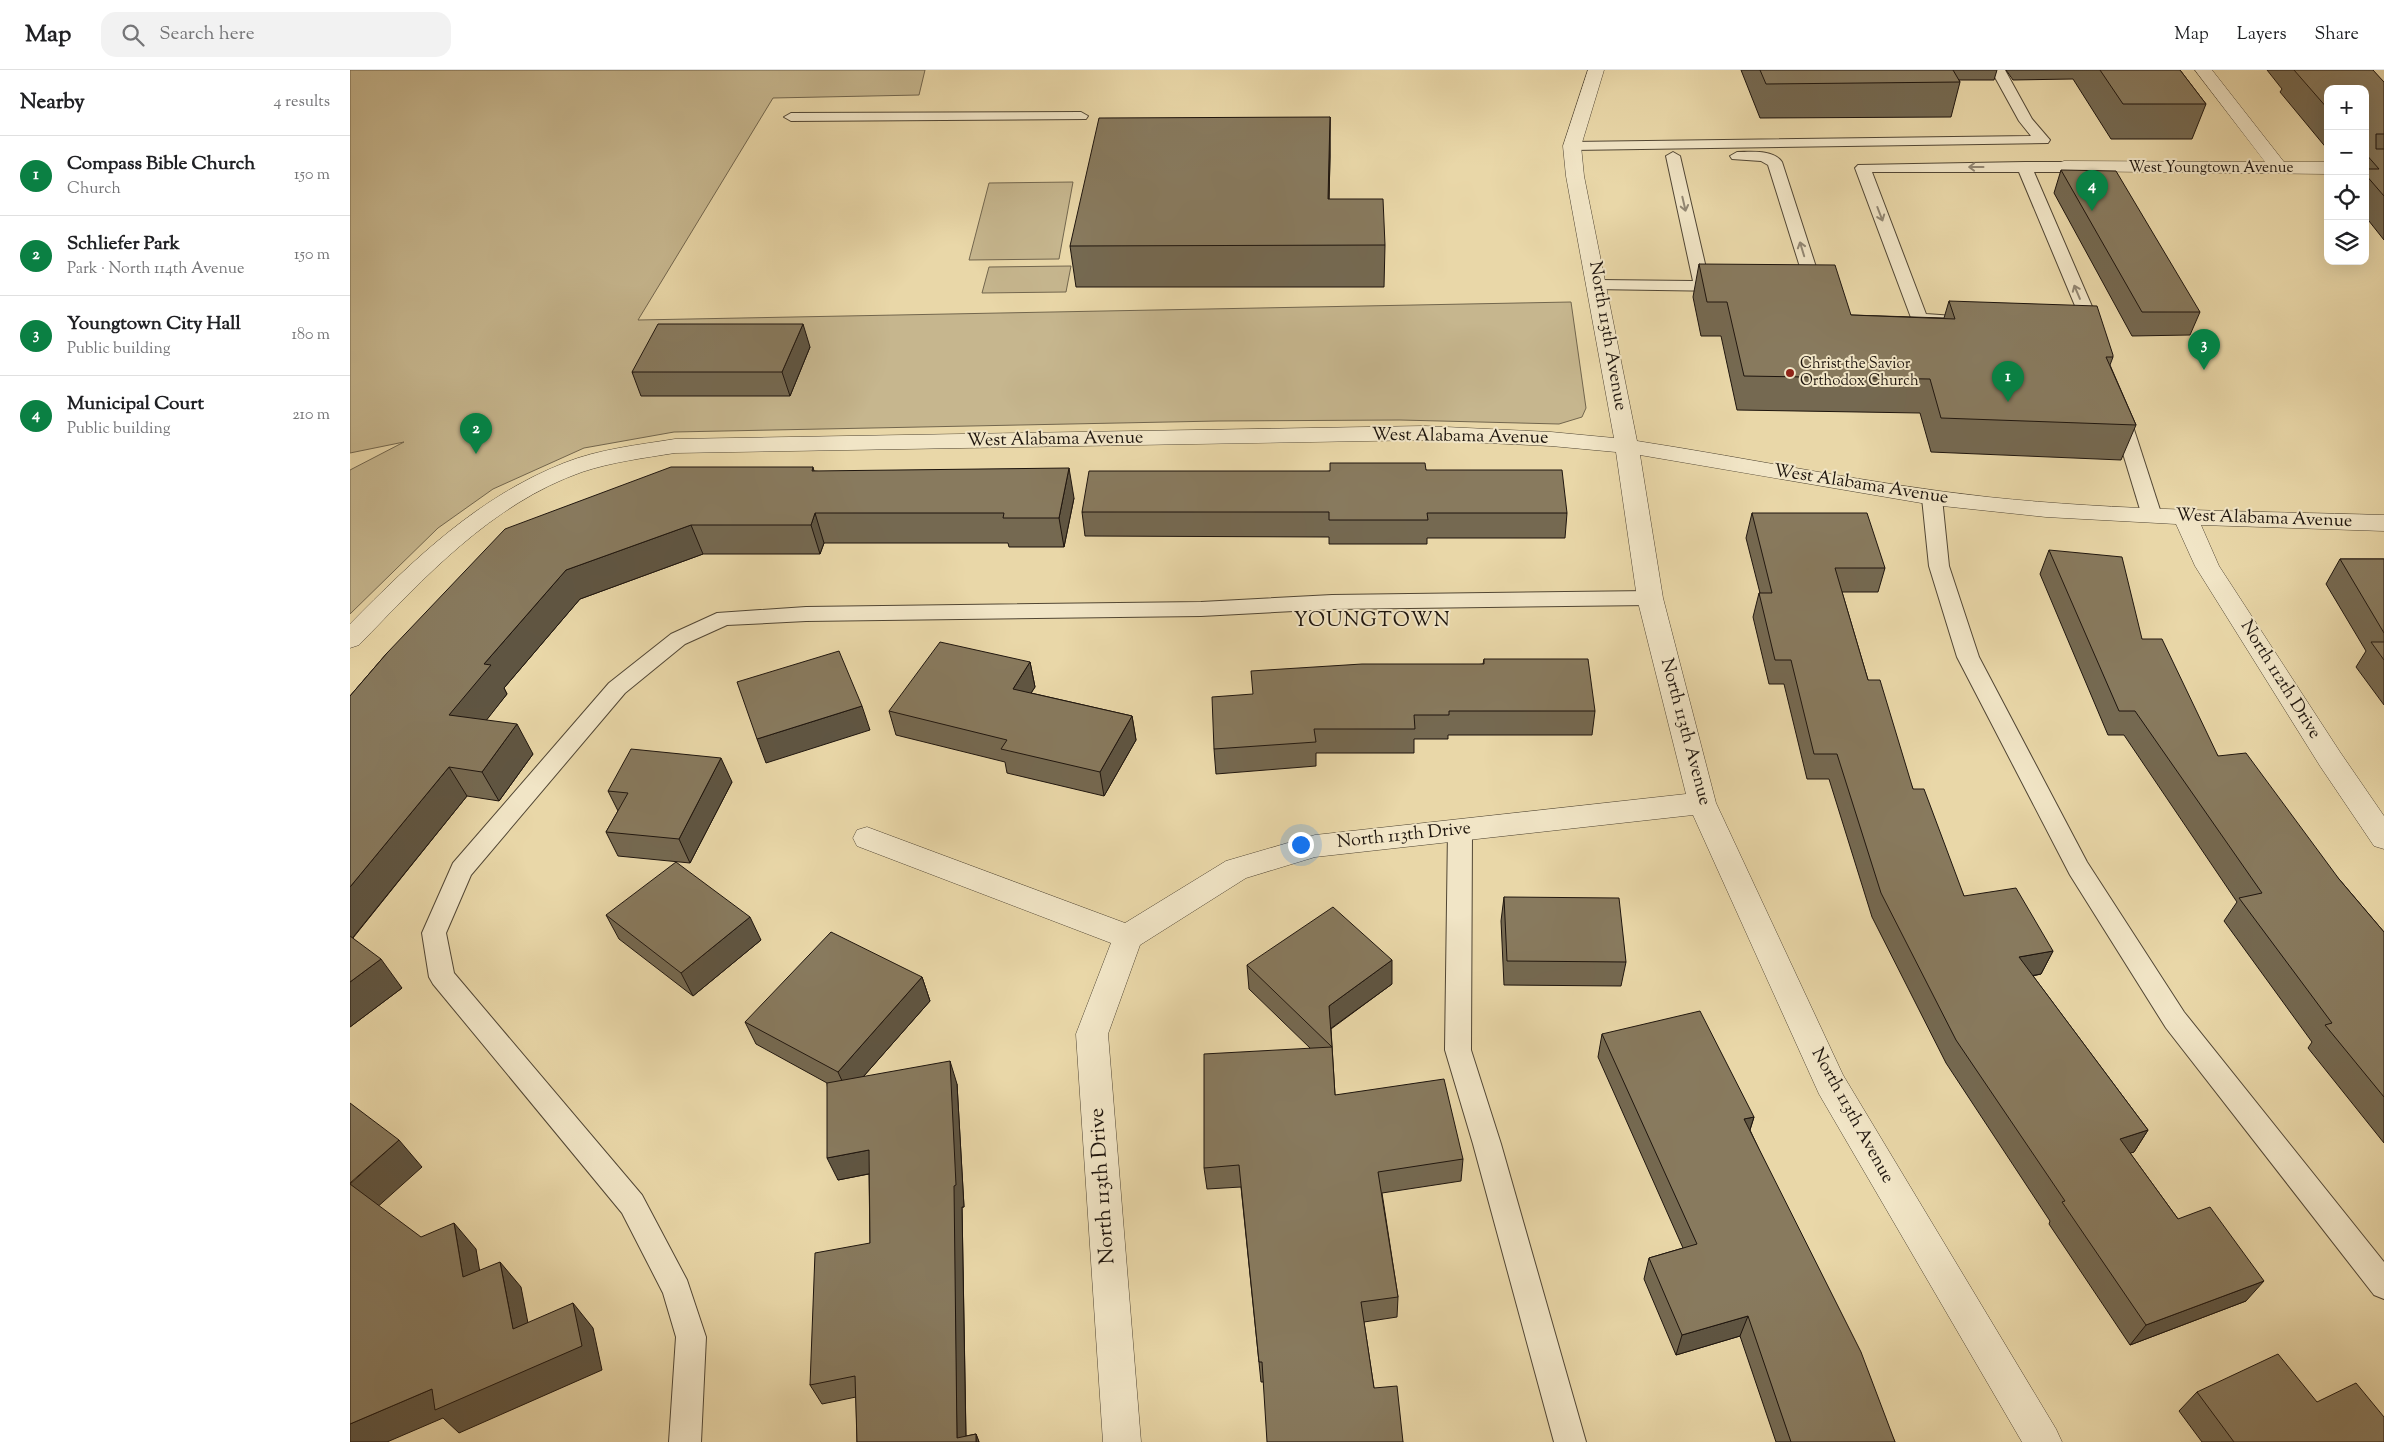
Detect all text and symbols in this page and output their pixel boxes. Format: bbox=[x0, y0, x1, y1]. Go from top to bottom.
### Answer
search box bbox=[101, 12, 451, 57]
text: Map bbox=[25, 18, 71, 52]
icon: search bbox=[119, 21, 147, 49]
text: Search here bbox=[159, 21, 255, 48]
text: Map bbox=[2174, 22, 2209, 48]
text: Layers bbox=[2237, 22, 2287, 48]
text: Share bbox=[2315, 22, 2359, 48]
map controls bbox=[2324, 85, 2369, 265]
button: + bbox=[2324, 85, 2369, 130]
text: Nearby bbox=[20, 88, 85, 118]
text: 4 results bbox=[274, 91, 330, 114]
button: − bbox=[2324, 130, 2369, 175]
text: Compass Bible Church bbox=[67, 151, 255, 178]
street label: West Youngtown Avenue bbox=[2129, 158, 2293, 179]
one-way arrow bbox=[1968, 162, 1984, 172]
text: 1 bbox=[33, 164, 39, 187]
text: 150 m bbox=[294, 164, 330, 187]
pin: 4 bbox=[2076, 170, 2108, 211]
button: locate bbox=[2324, 175, 2369, 220]
text: Church bbox=[67, 178, 121, 201]
one-way arrow bbox=[1680, 195, 1689, 211]
one-way arrow bbox=[1876, 206, 1885, 221]
button: layers bbox=[2324, 220, 2369, 265]
text: Schliefer Park bbox=[67, 231, 180, 258]
one-way arrow bbox=[1797, 242, 1806, 257]
text: 2 bbox=[32, 244, 40, 267]
text: 150 m bbox=[294, 244, 330, 267]
text: Park · North 114th Avenue bbox=[67, 258, 245, 281]
street label: North 113th Avenue bbox=[1581, 259, 1633, 413]
one-way arrow bbox=[2072, 285, 2081, 300]
text: Youngtown City Hall bbox=[67, 311, 241, 338]
text: 3 bbox=[33, 324, 39, 347]
text: 180 m bbox=[291, 324, 330, 347]
pin: 3 bbox=[2188, 329, 2220, 370]
text: Public building bbox=[67, 338, 171, 361]
place label: Christ the Savior Orthodox Church bbox=[1800, 354, 1919, 392]
pin: 1 bbox=[1992, 361, 2024, 402]
marker: Christ the Savior Orthodox Church bbox=[1784, 367, 1796, 379]
text: Municipal Court bbox=[67, 391, 204, 418]
text: 4 bbox=[32, 404, 40, 427]
text: 210 m bbox=[292, 404, 330, 427]
pin: 2 bbox=[460, 413, 492, 454]
text: Public building bbox=[67, 418, 171, 441]
street label: West Alabama Avenue bbox=[1371, 422, 1549, 452]
street label: West Alabama Avenue bbox=[966, 425, 1144, 455]
street label: West Alabama Avenue bbox=[1772, 458, 1950, 512]
street label: West Alabama Avenue bbox=[2175, 503, 2353, 535]
district label: YOUNGTOWN bbox=[1293, 607, 1451, 636]
street label: North 112th Drive bbox=[2233, 616, 2327, 744]
street label: North 113th Avenue bbox=[1653, 656, 1717, 808]
street label: North 113th Drive bbox=[1336, 816, 1472, 856]
your location bbox=[1288, 832, 1314, 858]
street label: North 113th Avenue bbox=[1804, 1044, 1900, 1188]
street label: North 113th Drive bbox=[1083, 1107, 1123, 1265]

